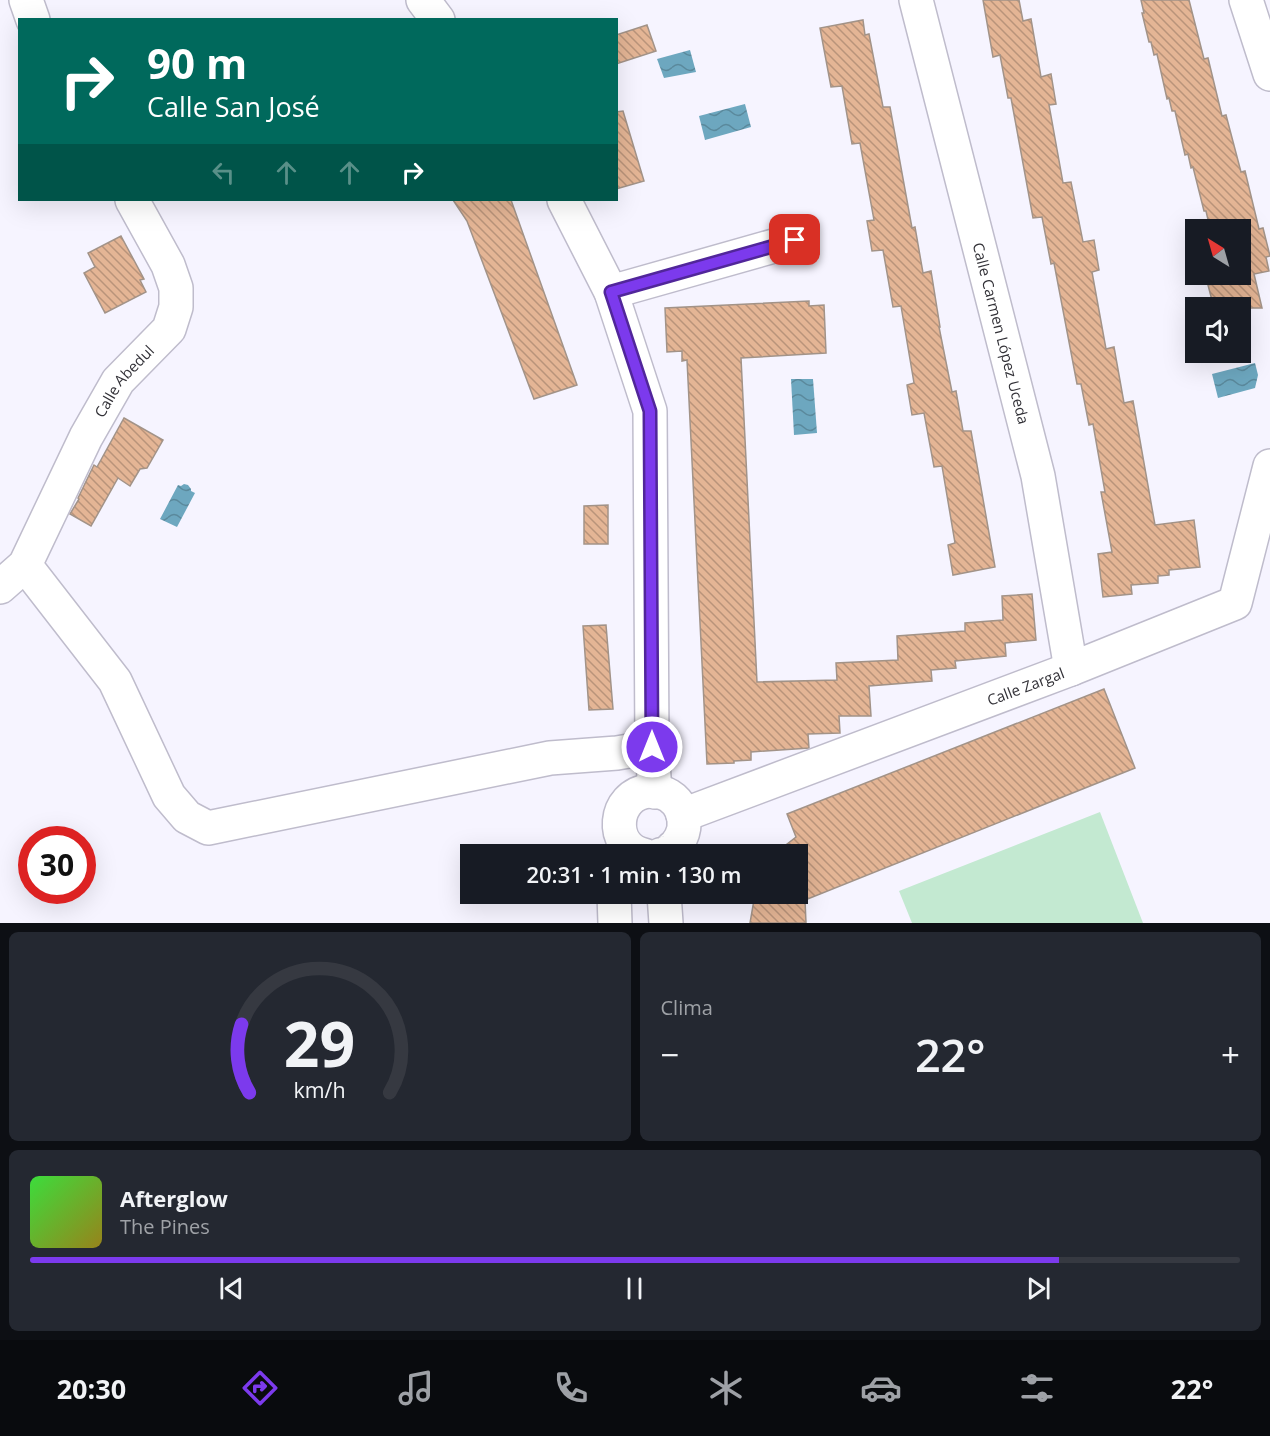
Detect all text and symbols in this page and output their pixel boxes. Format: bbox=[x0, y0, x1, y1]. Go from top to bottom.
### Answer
text: 90 m bbox=[147, 34, 247, 91]
icon: right bbox=[48, 42, 126, 120]
text: Calle San José bbox=[147, 88, 320, 125]
icon: left bbox=[207, 156, 240, 189]
icon: ahead bbox=[270, 156, 303, 189]
icon: ahead bbox=[333, 156, 366, 189]
icon: right bbox=[396, 156, 429, 189]
pin bbox=[769, 214, 820, 265]
north arrow bbox=[1185, 219, 1251, 285]
map controls bbox=[1185, 219, 1251, 363]
icon: arrive bbox=[778, 223, 811, 256]
street label: Calle Carmen López Uceda bbox=[969, 240, 1034, 426]
button: sound bbox=[1185, 297, 1251, 363]
street label: Calle Abedul bbox=[89, 340, 158, 421]
street label: Calle Zargal bbox=[984, 662, 1067, 710]
position arrow bbox=[620, 715, 684, 779]
speed limit sign: 30 bbox=[18, 826, 96, 904]
text: 20:31 · 1 min · 130 m bbox=[526, 859, 742, 889]
text: Clima bbox=[661, 994, 713, 1021]
text: 29 bbox=[284, 1000, 355, 1085]
text: 22° bbox=[915, 1024, 986, 1085]
text: − bbox=[661, 1032, 679, 1077]
text: + bbox=[1221, 1032, 1240, 1077]
text: km/h bbox=[294, 1076, 346, 1105]
text: Afterglow bbox=[120, 1183, 228, 1213]
text: The Pines bbox=[120, 1213, 210, 1240]
icon: previous bbox=[215, 1272, 248, 1305]
icon: pause bbox=[618, 1272, 651, 1305]
icon: next bbox=[1022, 1272, 1055, 1305]
icon: directions bbox=[239, 1367, 281, 1409]
icon: music bbox=[395, 1367, 437, 1409]
icon: phone bbox=[550, 1367, 592, 1409]
icon: climate bbox=[705, 1367, 747, 1409]
icon: car bbox=[860, 1367, 902, 1409]
icon: filters bbox=[1016, 1367, 1058, 1409]
text: 20:30 bbox=[57, 1370, 126, 1407]
text: 22° bbox=[1171, 1370, 1213, 1407]

